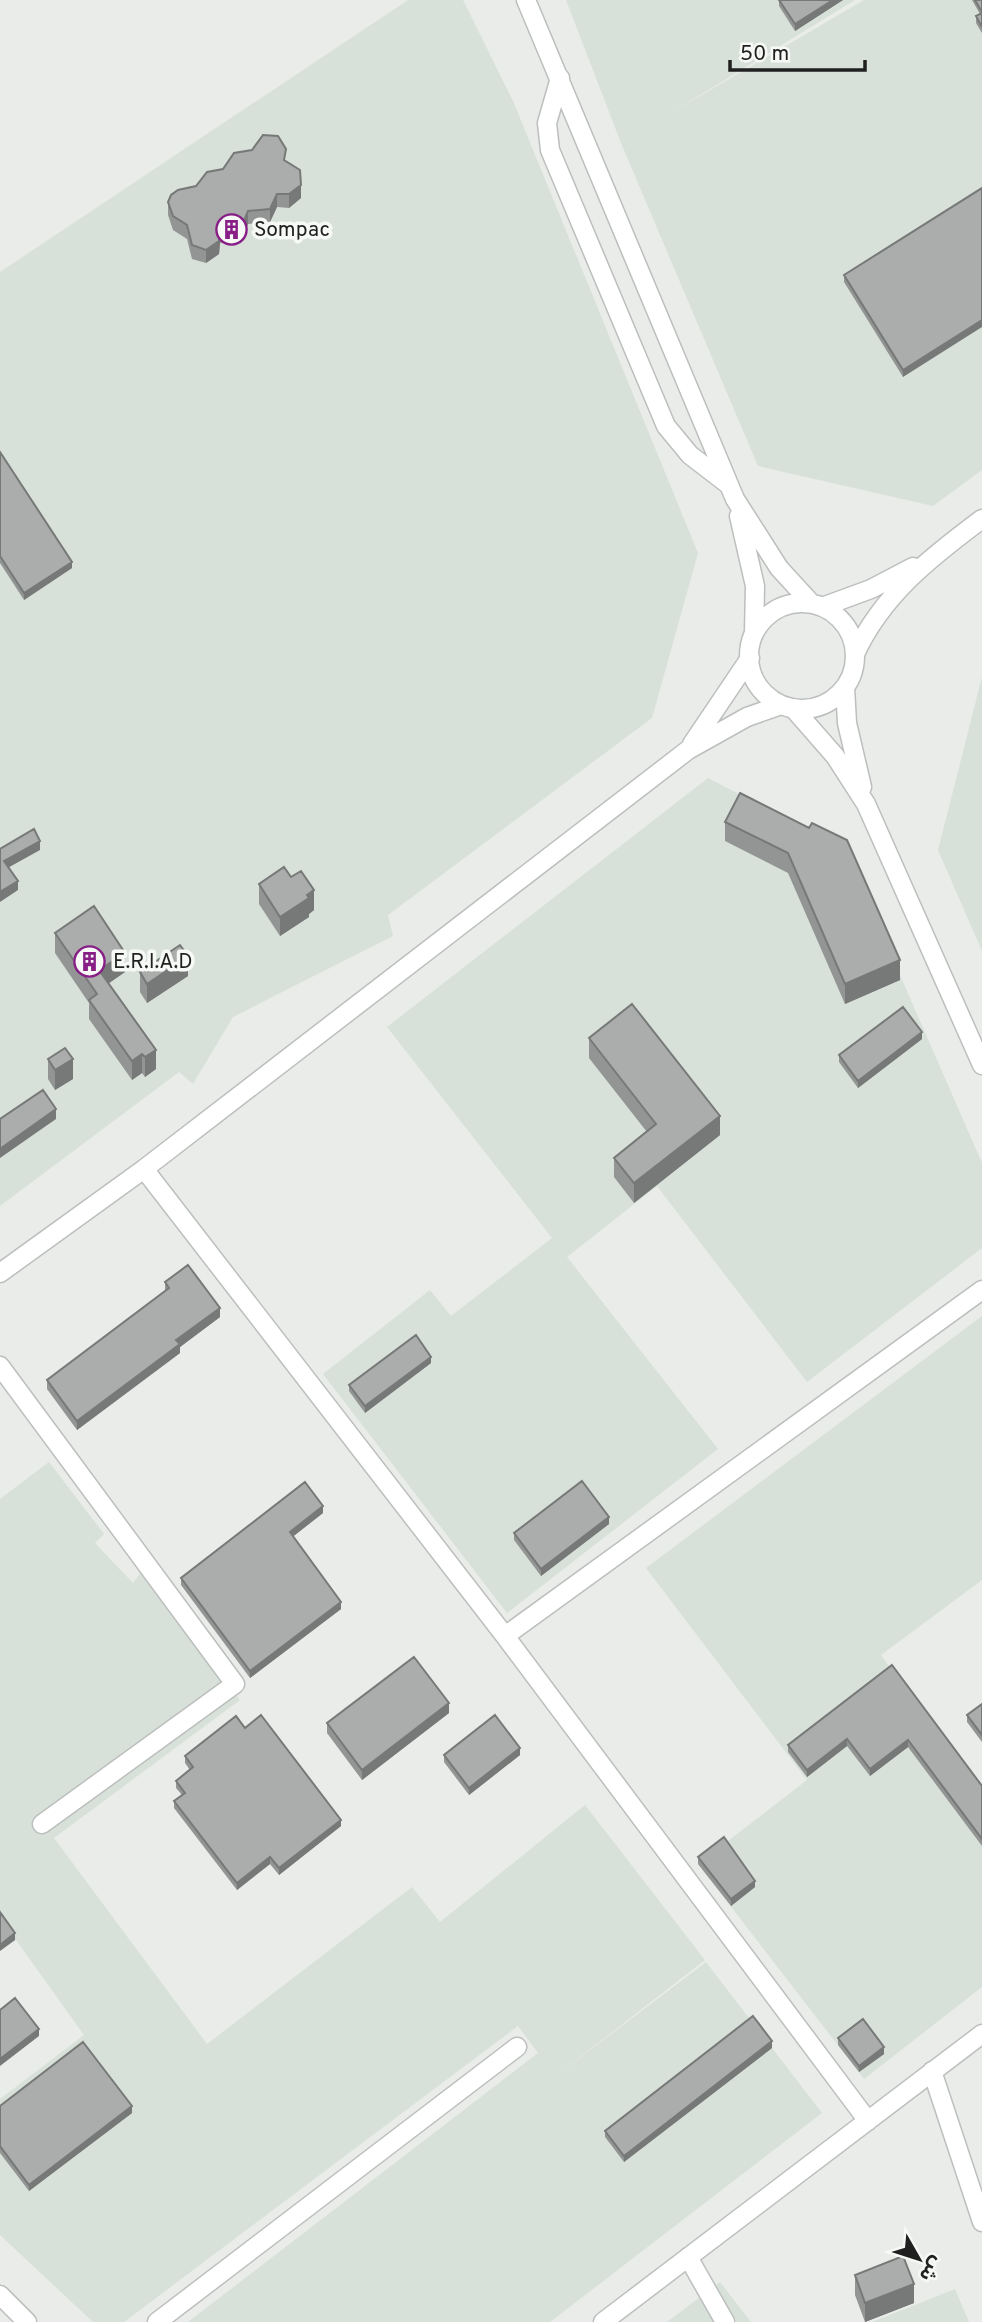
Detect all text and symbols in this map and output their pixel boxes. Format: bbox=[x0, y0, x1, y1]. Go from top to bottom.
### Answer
scale bar bbox=[730, 28, 865, 72]
text: 50 m bbox=[740, 41, 789, 68]
building icon: Sompac bbox=[214, 213, 248, 247]
place label: Sompac bbox=[254, 217, 330, 244]
building icon: E.R.I.A.D bbox=[73, 945, 107, 979]
place label: E.R.I.A.D bbox=[113, 949, 193, 976]
north arrow bbox=[884, 2224, 954, 2294]
text: ش bbox=[913, 2251, 948, 2286]

